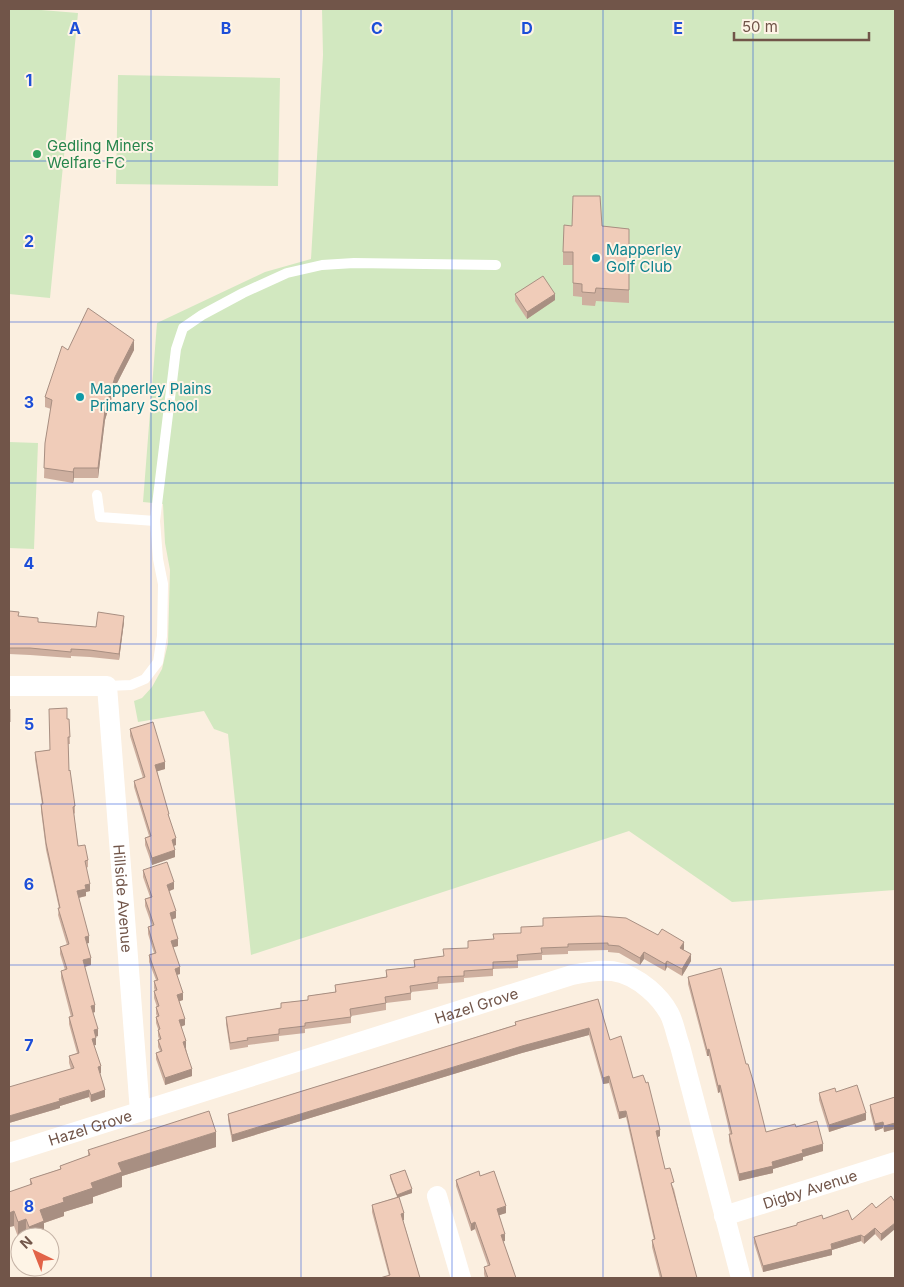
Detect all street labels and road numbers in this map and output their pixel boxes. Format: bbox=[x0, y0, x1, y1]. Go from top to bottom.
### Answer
street label: Hillside Avenue bbox=[110, 844, 137, 953]
street label: Hazel Grove bbox=[432, 983, 520, 1027]
street label: Hazel Grove bbox=[46, 1105, 134, 1149]
street label: Digby Avenue bbox=[760, 1165, 859, 1213]

